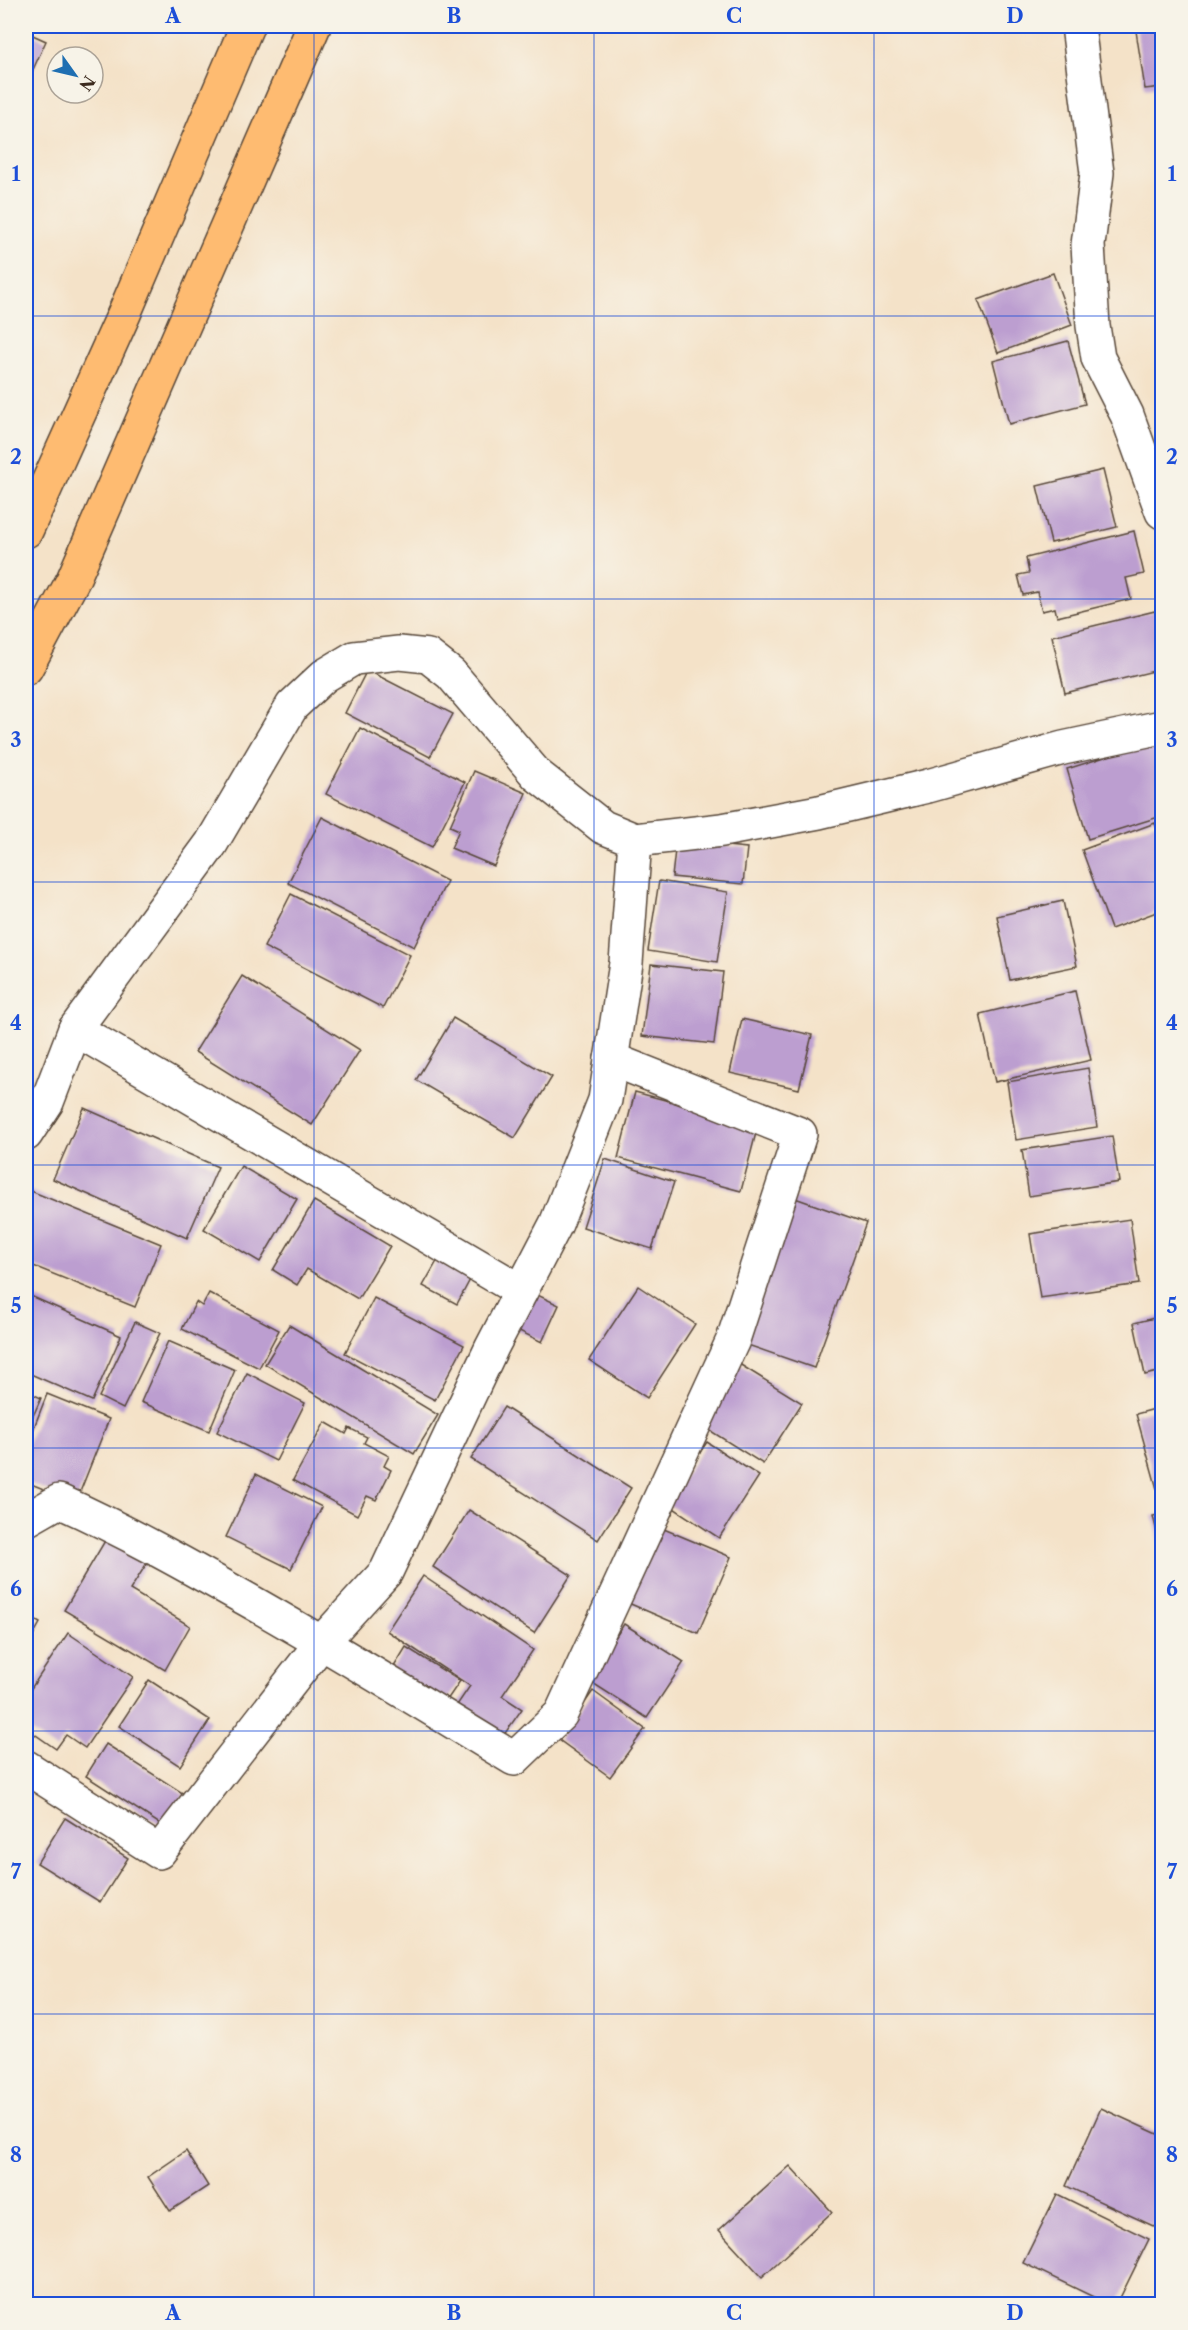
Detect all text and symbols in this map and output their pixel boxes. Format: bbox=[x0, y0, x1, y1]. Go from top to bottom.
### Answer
text: A bbox=[164, 4, 181, 28]
text: B bbox=[447, 4, 462, 28]
text: C bbox=[726, 4, 742, 28]
text: D bbox=[1006, 4, 1024, 28]
north arrow bbox=[45, 45, 105, 105]
text: N bbox=[75, 72, 100, 95]
text: 1 bbox=[12, 162, 21, 186]
text: 1 bbox=[1168, 162, 1177, 186]
text: 2 bbox=[10, 445, 22, 469]
text: 2 bbox=[1166, 445, 1178, 469]
text: 3 bbox=[10, 728, 22, 752]
text: 3 bbox=[1166, 728, 1178, 752]
text: 4 bbox=[10, 1011, 22, 1035]
text: 4 bbox=[1166, 1011, 1178, 1035]
text: 5 bbox=[10, 1294, 22, 1318]
text: 5 bbox=[1166, 1294, 1178, 1318]
text: 6 bbox=[10, 1577, 22, 1601]
text: 6 bbox=[1166, 1577, 1178, 1601]
text: 7 bbox=[11, 1860, 22, 1884]
text: 7 bbox=[1167, 1860, 1178, 1884]
text: 8 bbox=[10, 2143, 22, 2167]
text: 8 bbox=[1166, 2143, 1178, 2167]
text: A bbox=[164, 2301, 181, 2325]
text: B bbox=[447, 2301, 462, 2325]
text: C bbox=[726, 2301, 742, 2325]
text: D bbox=[1006, 2301, 1024, 2325]

